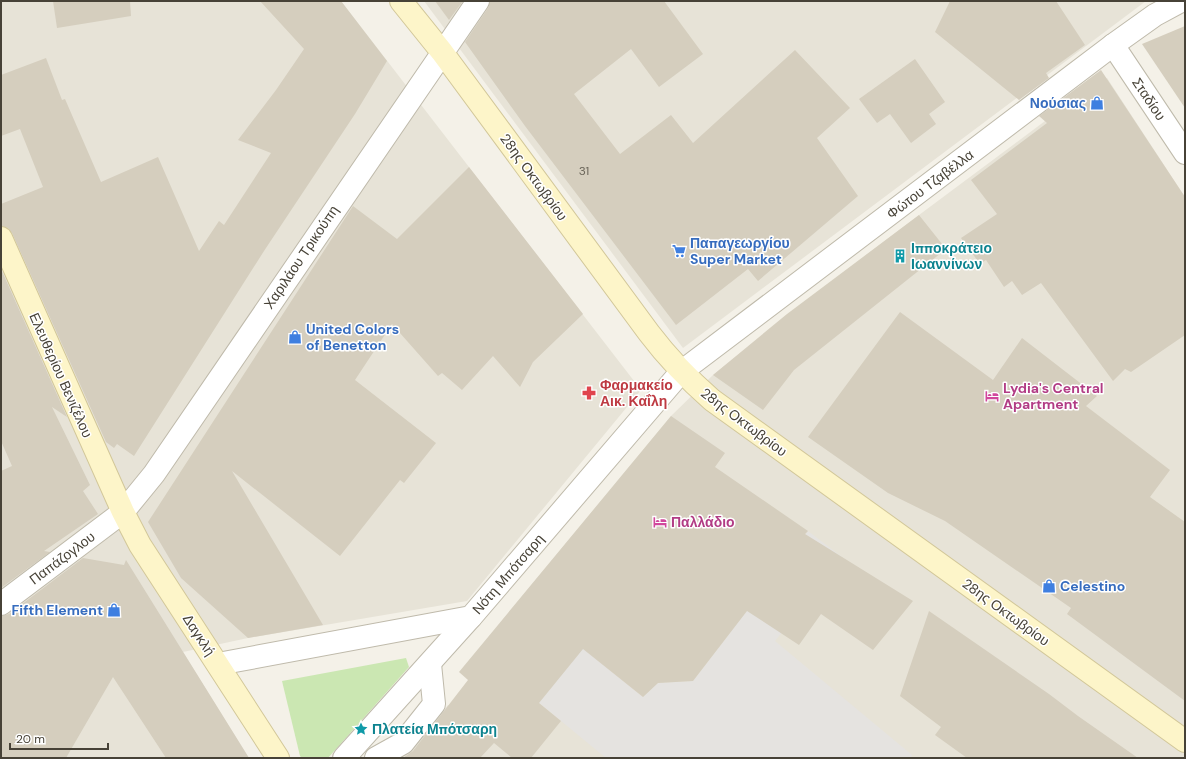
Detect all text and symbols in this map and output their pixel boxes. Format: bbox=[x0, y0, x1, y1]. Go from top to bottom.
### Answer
street label: Σταδίου bbox=[1128, 74, 1170, 124]
place label: Νούσιας bbox=[1030, 94, 1086, 112]
shop icon: Νούσιας bbox=[1089, 95, 1105, 111]
street label: 28ης Οκτωβρίου bbox=[496, 130, 572, 224]
street label: Φώτου Τζαβέλλα bbox=[883, 145, 977, 223]
house number: 31 bbox=[579, 163, 589, 179]
street label: Χαριλάου Τρικούπη bbox=[260, 202, 342, 312]
place label: Παπαγεωργίου Super Market bbox=[690, 234, 790, 268]
place label: Ιπποκράτειο Ιωαννίνων bbox=[911, 239, 992, 273]
supermarket icon: Παπαγεωργίου Super Market bbox=[671, 243, 687, 259]
building icon: Ιπποκράτειο Ιωαννίνων bbox=[892, 248, 908, 264]
street label: Ελευθερίου Βενιζέλου bbox=[25, 310, 97, 440]
place label: United Colors of Benetton bbox=[306, 320, 399, 354]
shop icon: United Colors of Benetton bbox=[287, 329, 303, 345]
place label: Φαρμακείο Αικ. Καΐλη bbox=[600, 376, 673, 410]
place label: Lydia's Central Apartment bbox=[1003, 379, 1104, 413]
street label: 28ης Οκτωβρίου bbox=[697, 384, 791, 460]
pharmacy icon: Φαρμακείο Αικ. Καΐλη bbox=[581, 385, 597, 401]
hotel icon: Lydia's Central Apartment bbox=[984, 388, 1000, 404]
place label: Παλλάδιο bbox=[671, 513, 735, 531]
hotel icon: Παλλάδιο bbox=[652, 514, 668, 530]
street label: Παπάζογλου bbox=[26, 527, 98, 589]
street label: Νότη Μπότσαρη bbox=[468, 530, 548, 618]
street label: 28ης Οκτωβρίου bbox=[959, 574, 1053, 650]
place label: Celestino bbox=[1060, 577, 1125, 595]
shop icon: Celestino bbox=[1041, 578, 1057, 594]
place label: Fifth Element bbox=[12, 601, 103, 619]
shop icon: Fifth Element bbox=[106, 602, 122, 618]
street label: Δαγκλή bbox=[179, 611, 219, 659]
place label: Πλατεία Μπότσαρη bbox=[372, 720, 497, 738]
place icon: Πλατεία Μπότσαρη bbox=[353, 721, 369, 737]
scale bar bbox=[10, 725, 108, 751]
text: 20 m bbox=[16, 731, 45, 747]

